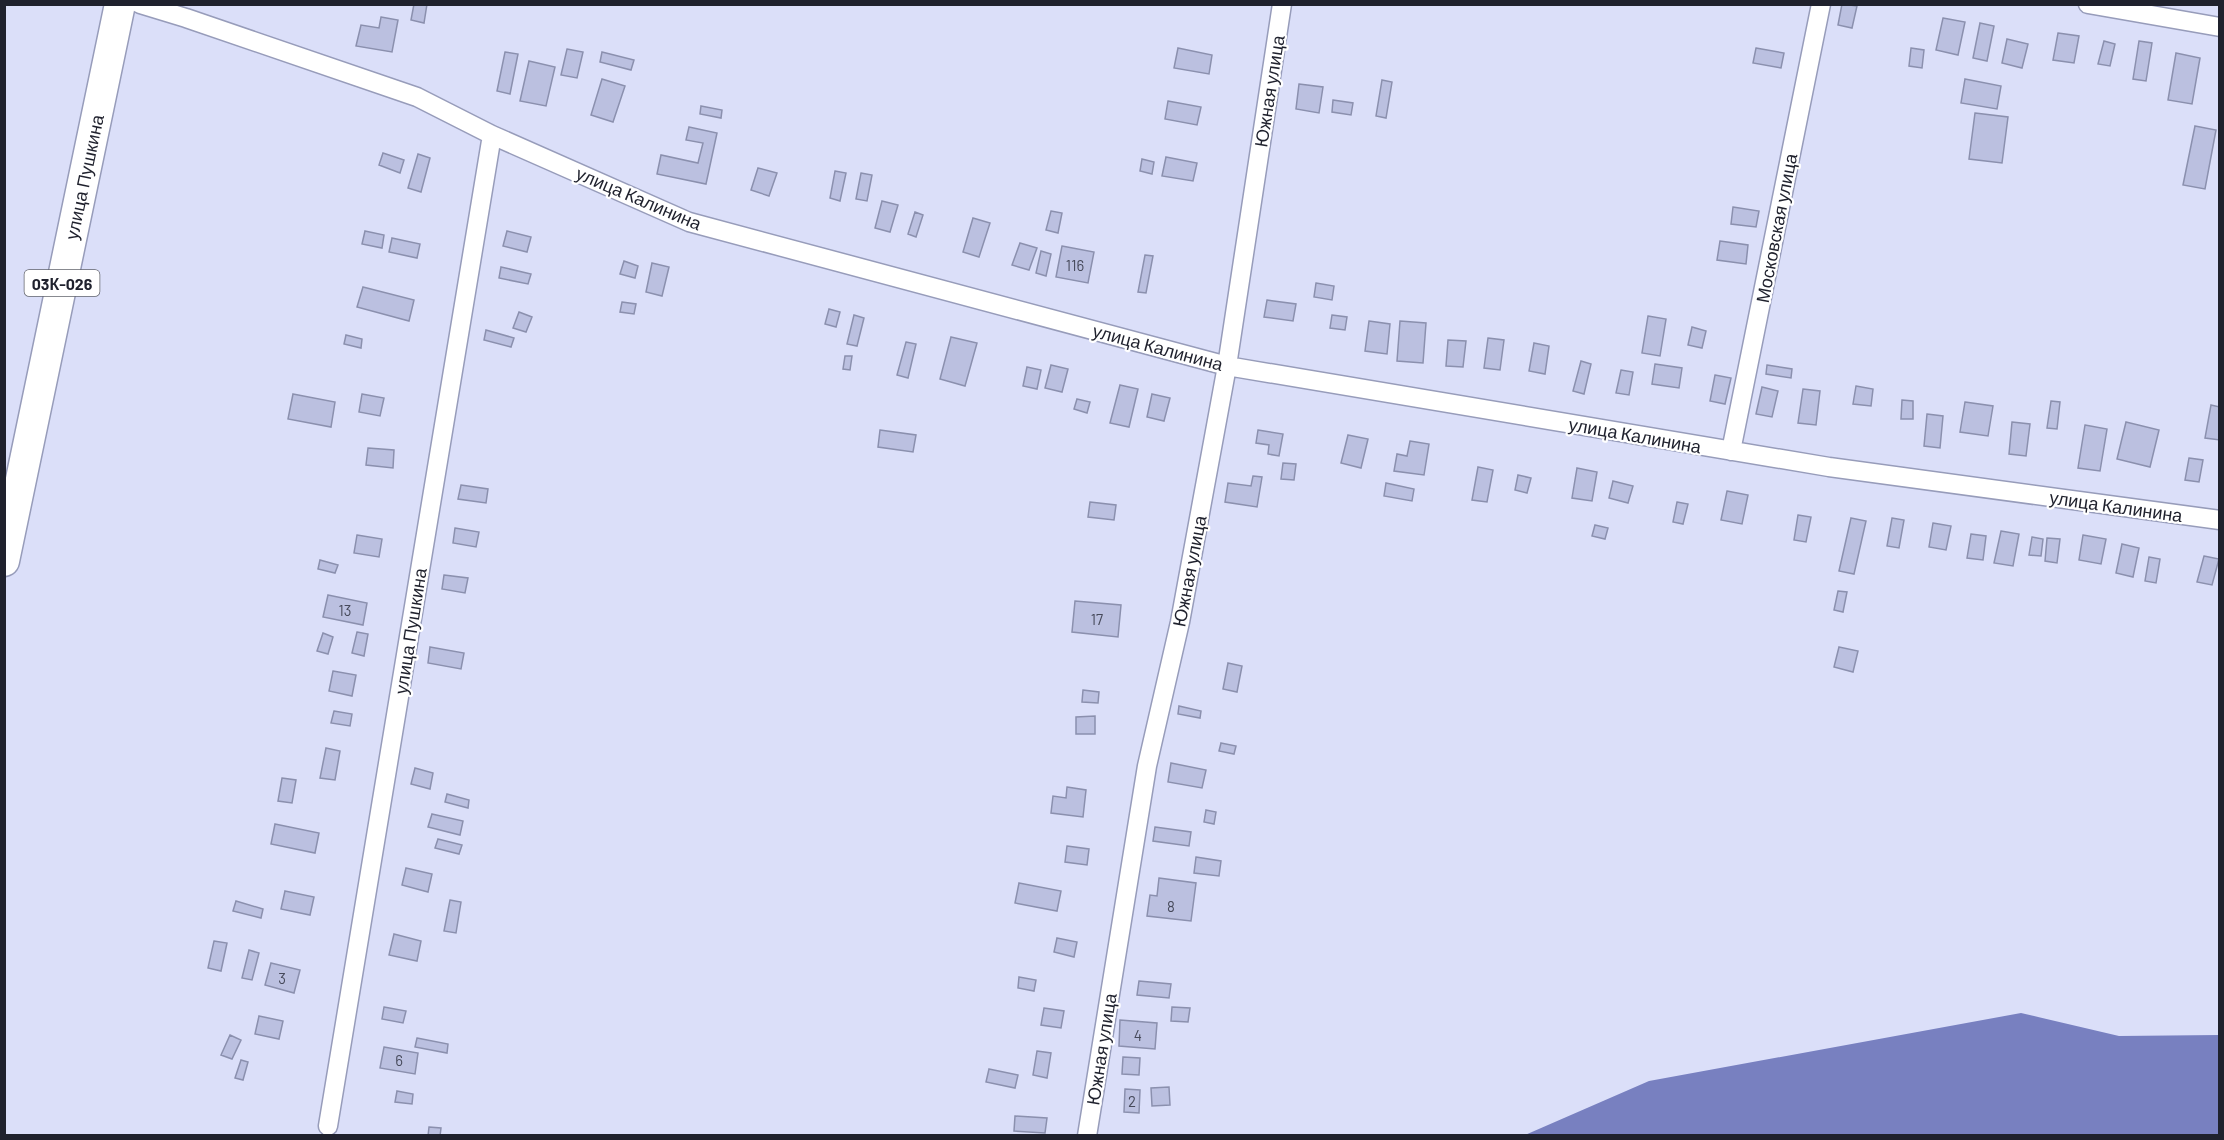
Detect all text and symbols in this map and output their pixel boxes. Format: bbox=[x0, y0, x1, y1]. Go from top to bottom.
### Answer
street label: Южная улица bbox=[1249, 32, 1289, 149]
street label: улица Пушкина bbox=[60, 111, 108, 242]
street label: Московская улица bbox=[1751, 150, 1801, 305]
street label: улица Калинина bbox=[573, 162, 706, 235]
house number: 116 bbox=[1066, 256, 1084, 274]
road number: 03К-026 bbox=[25, 270, 100, 296]
street label: улица Калинина bbox=[1090, 319, 1227, 375]
street label: улица Калинина bbox=[1567, 413, 1704, 458]
street label: улица Калинина bbox=[2048, 486, 2185, 526]
street label: Южная улица bbox=[1167, 512, 1211, 629]
street label: улица Пушкина bbox=[389, 565, 431, 696]
house number: 13 bbox=[339, 601, 351, 619]
house number: 17 bbox=[1091, 610, 1103, 628]
house number: 8 bbox=[1167, 897, 1175, 915]
house number: 3 bbox=[278, 969, 286, 987]
street label: Южная улица bbox=[1081, 990, 1121, 1107]
house number: 4 bbox=[1134, 1026, 1142, 1044]
house number: 6 bbox=[395, 1051, 403, 1069]
house number: 2 bbox=[1128, 1092, 1136, 1110]

